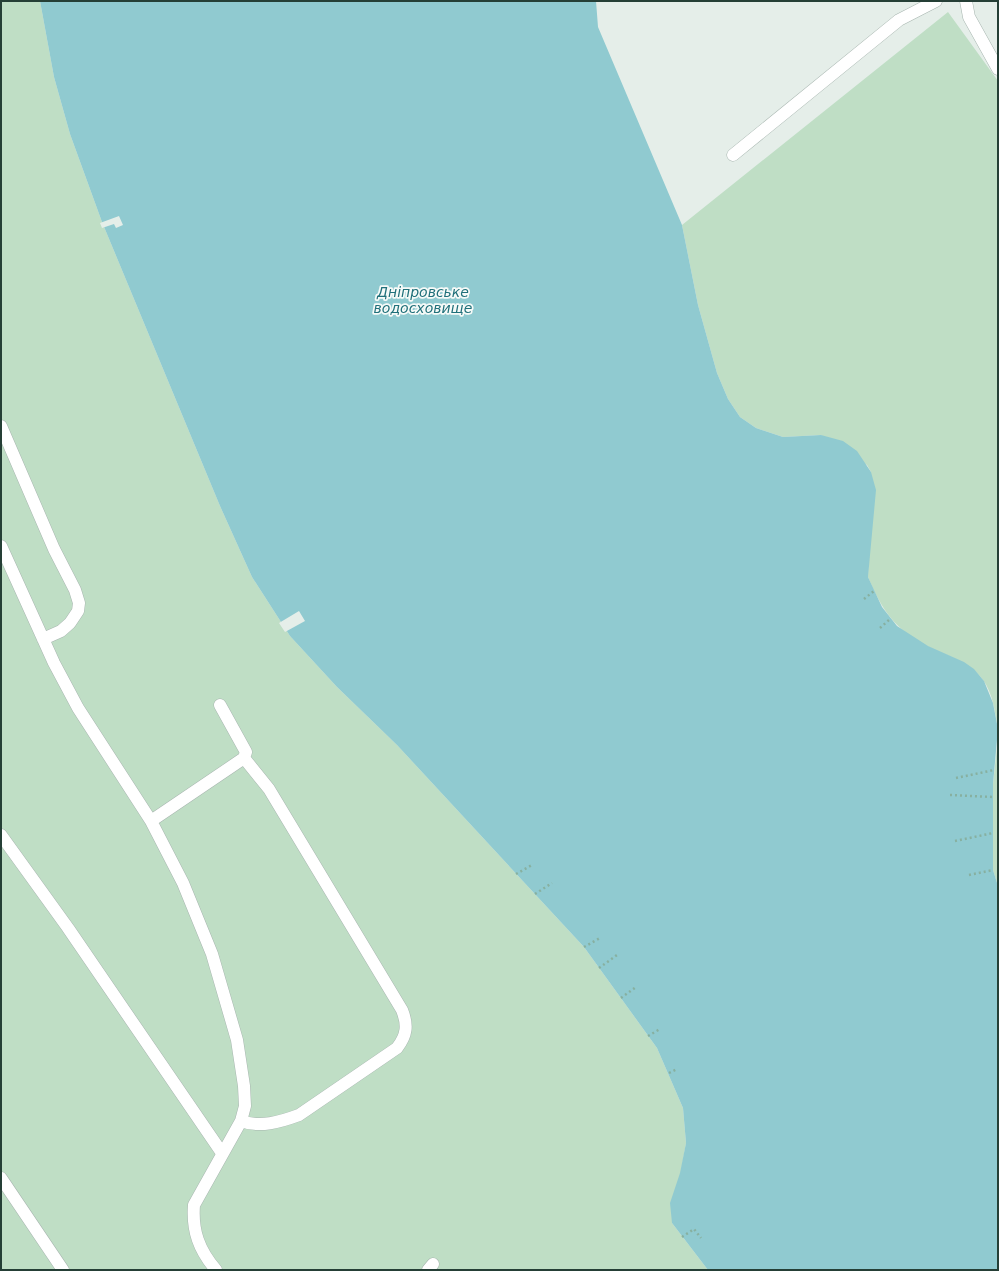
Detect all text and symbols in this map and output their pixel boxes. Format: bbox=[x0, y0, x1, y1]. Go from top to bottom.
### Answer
water label: Дніпровське водосховище bbox=[374, 284, 472, 316]

